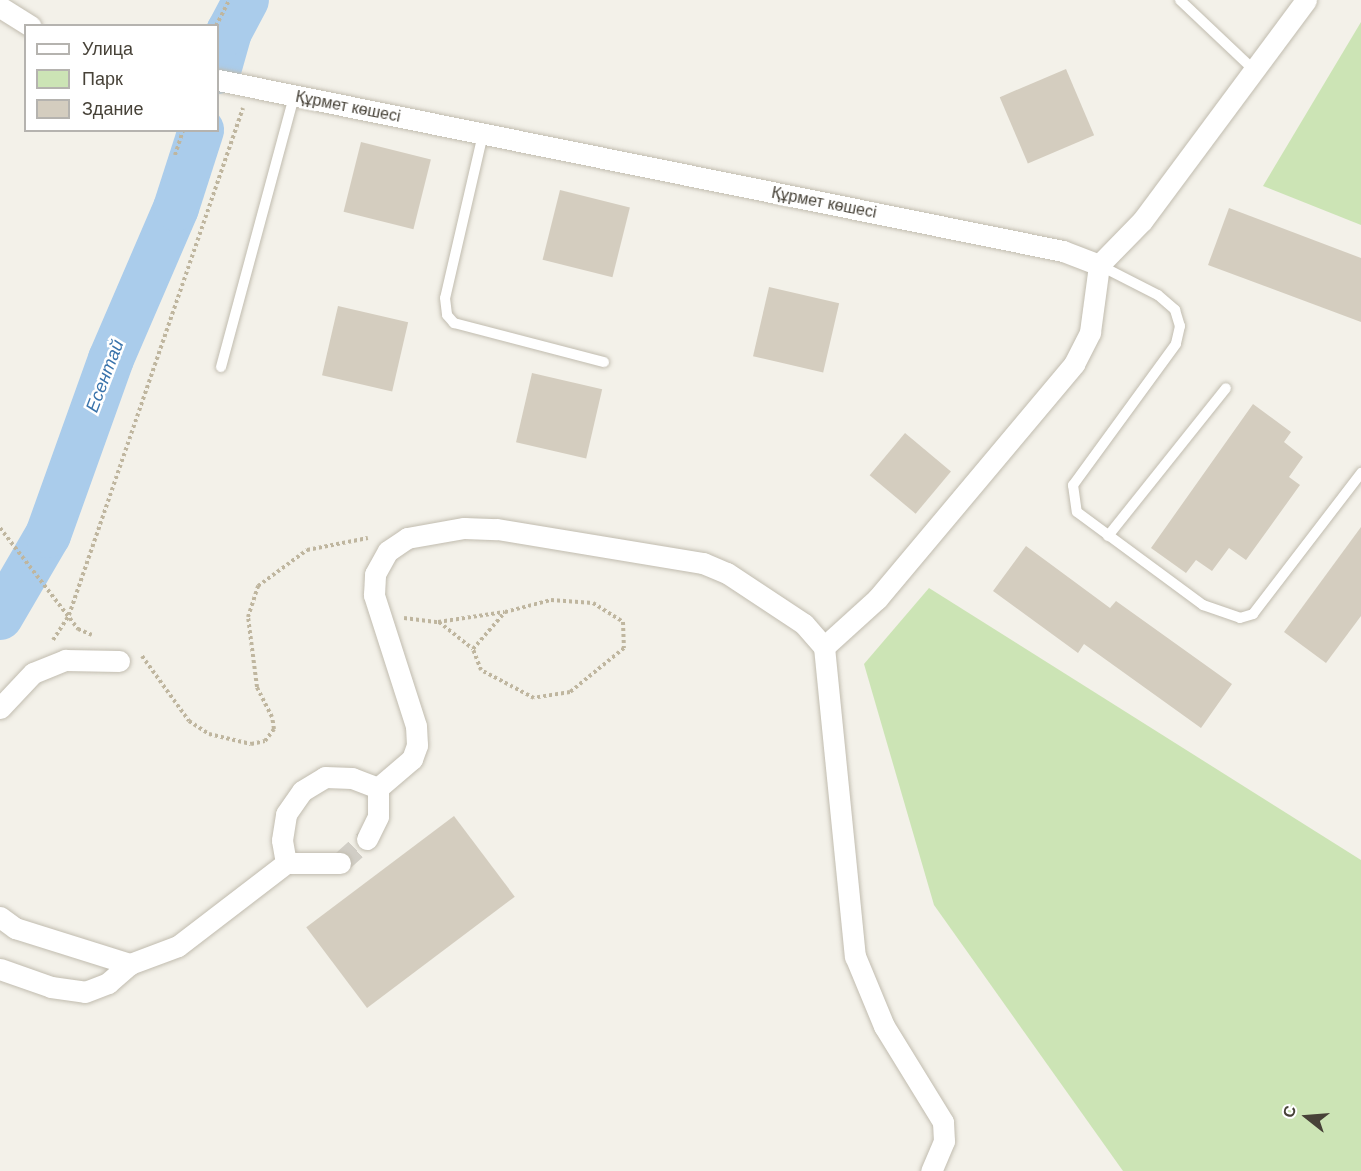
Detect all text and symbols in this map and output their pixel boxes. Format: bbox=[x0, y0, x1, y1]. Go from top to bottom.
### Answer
legend bbox=[24, 24, 219, 132]
text: Улица bbox=[82, 39, 133, 59]
text: Парк bbox=[82, 69, 123, 89]
street label: Құрмет көшесі bbox=[294, 87, 402, 127]
text: Здание bbox=[82, 99, 143, 119]
street label: Құрмет көшесі bbox=[770, 183, 878, 223]
water label: Есентай bbox=[81, 337, 129, 415]
north arrow bbox=[1277, 1087, 1337, 1147]
text: С bbox=[1279, 1104, 1299, 1120]

